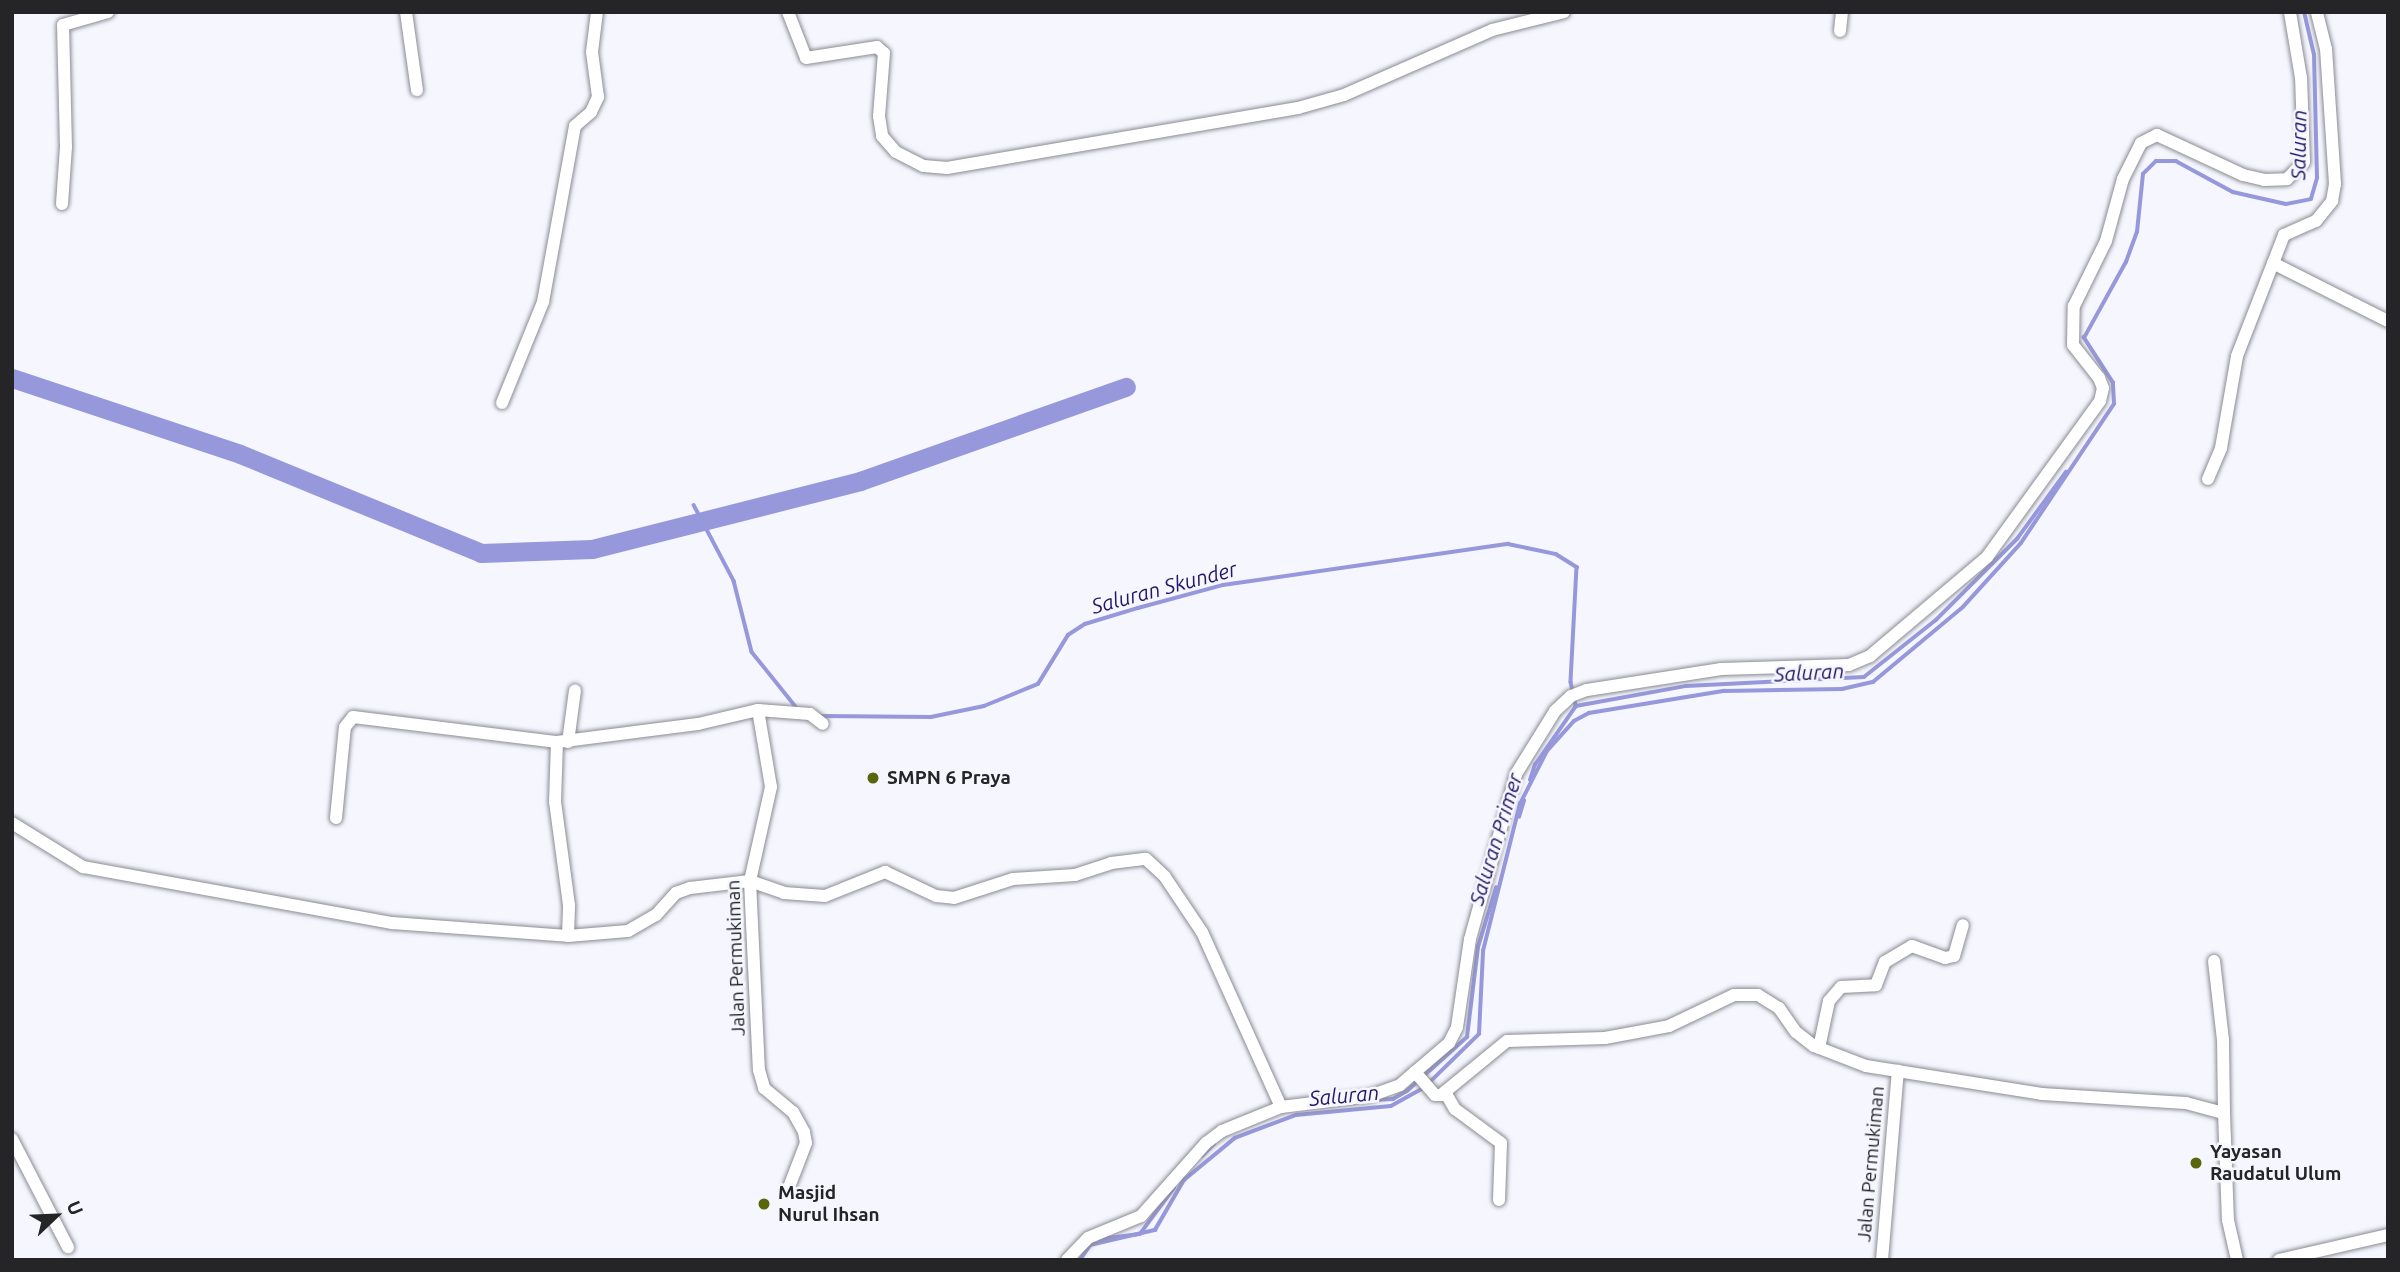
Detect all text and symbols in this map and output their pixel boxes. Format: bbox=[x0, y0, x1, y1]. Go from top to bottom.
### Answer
water label: Saluran bbox=[2285, 110, 2311, 180]
water label: Saluran Skunder bbox=[1089, 555, 1239, 619]
water label: Saluran bbox=[1773, 658, 1845, 686]
place label: SMPN 6 Praya bbox=[887, 767, 1011, 789]
marker: SMPN 6 Praya bbox=[865, 770, 881, 786]
water label: Saluran Primer bbox=[1463, 770, 1527, 908]
street label: Jalan Permukiman bbox=[722, 880, 750, 1036]
water label: Saluran bbox=[1308, 1079, 1380, 1111]
street label: Jalan Permukiman bbox=[1853, 1085, 1889, 1243]
place label: Yayasan Raudatul Ulum bbox=[2210, 1141, 2341, 1185]
marker: Yayasan Raudatul Ulum bbox=[2188, 1155, 2204, 1171]
north arrow bbox=[21, 1181, 91, 1251]
place label: Masjid Nurul Ihsan bbox=[778, 1182, 880, 1226]
marker: Masjid Nurul Ihsan bbox=[756, 1196, 772, 1212]
text: U bbox=[63, 1197, 88, 1218]

